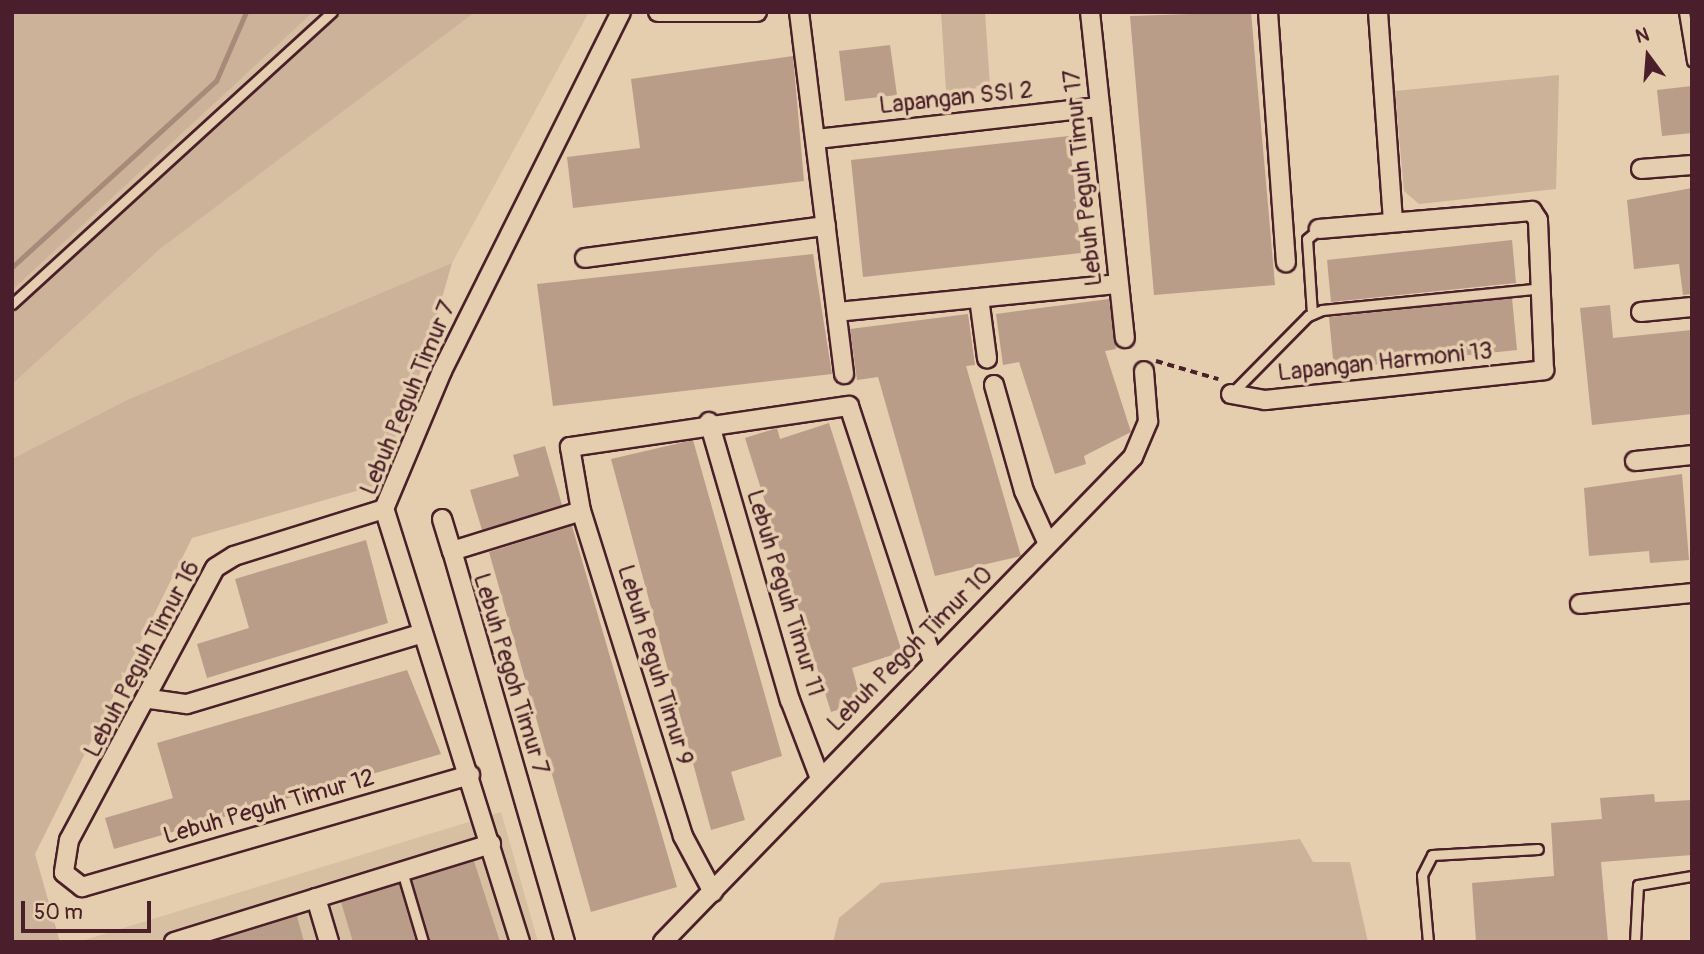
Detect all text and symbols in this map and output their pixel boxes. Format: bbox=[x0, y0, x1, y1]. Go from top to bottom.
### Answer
north arrow bbox=[1613, 21, 1683, 91]
text: N bbox=[1633, 23, 1652, 49]
street label: Lebuh Peguh Timur 17 bbox=[1057, 68, 1109, 288]
street label: Lapangan SSI 2 bbox=[878, 76, 1034, 120]
street label: Lebuh Peguh Timur 7 bbox=[354, 297, 462, 499]
street label: Lapangan Harmoni 13 bbox=[1276, 336, 1494, 388]
street label: Lebuh Peguh Timur 11 bbox=[740, 486, 830, 700]
street label: Lebuh Peguh Timur 16 bbox=[78, 556, 206, 762]
street label: Lebuh Pegoh Timur 10 bbox=[821, 560, 999, 738]
street label: Lebuh Peguh Timur 9 bbox=[611, 561, 699, 769]
street label: Lebuh Pegoh Timur 7 bbox=[467, 570, 555, 778]
street label: Lebuh Peguh Timur 12 bbox=[160, 763, 378, 851]
scale bar bbox=[24, 888, 154, 932]
text: 50 m bbox=[34, 899, 83, 926]

